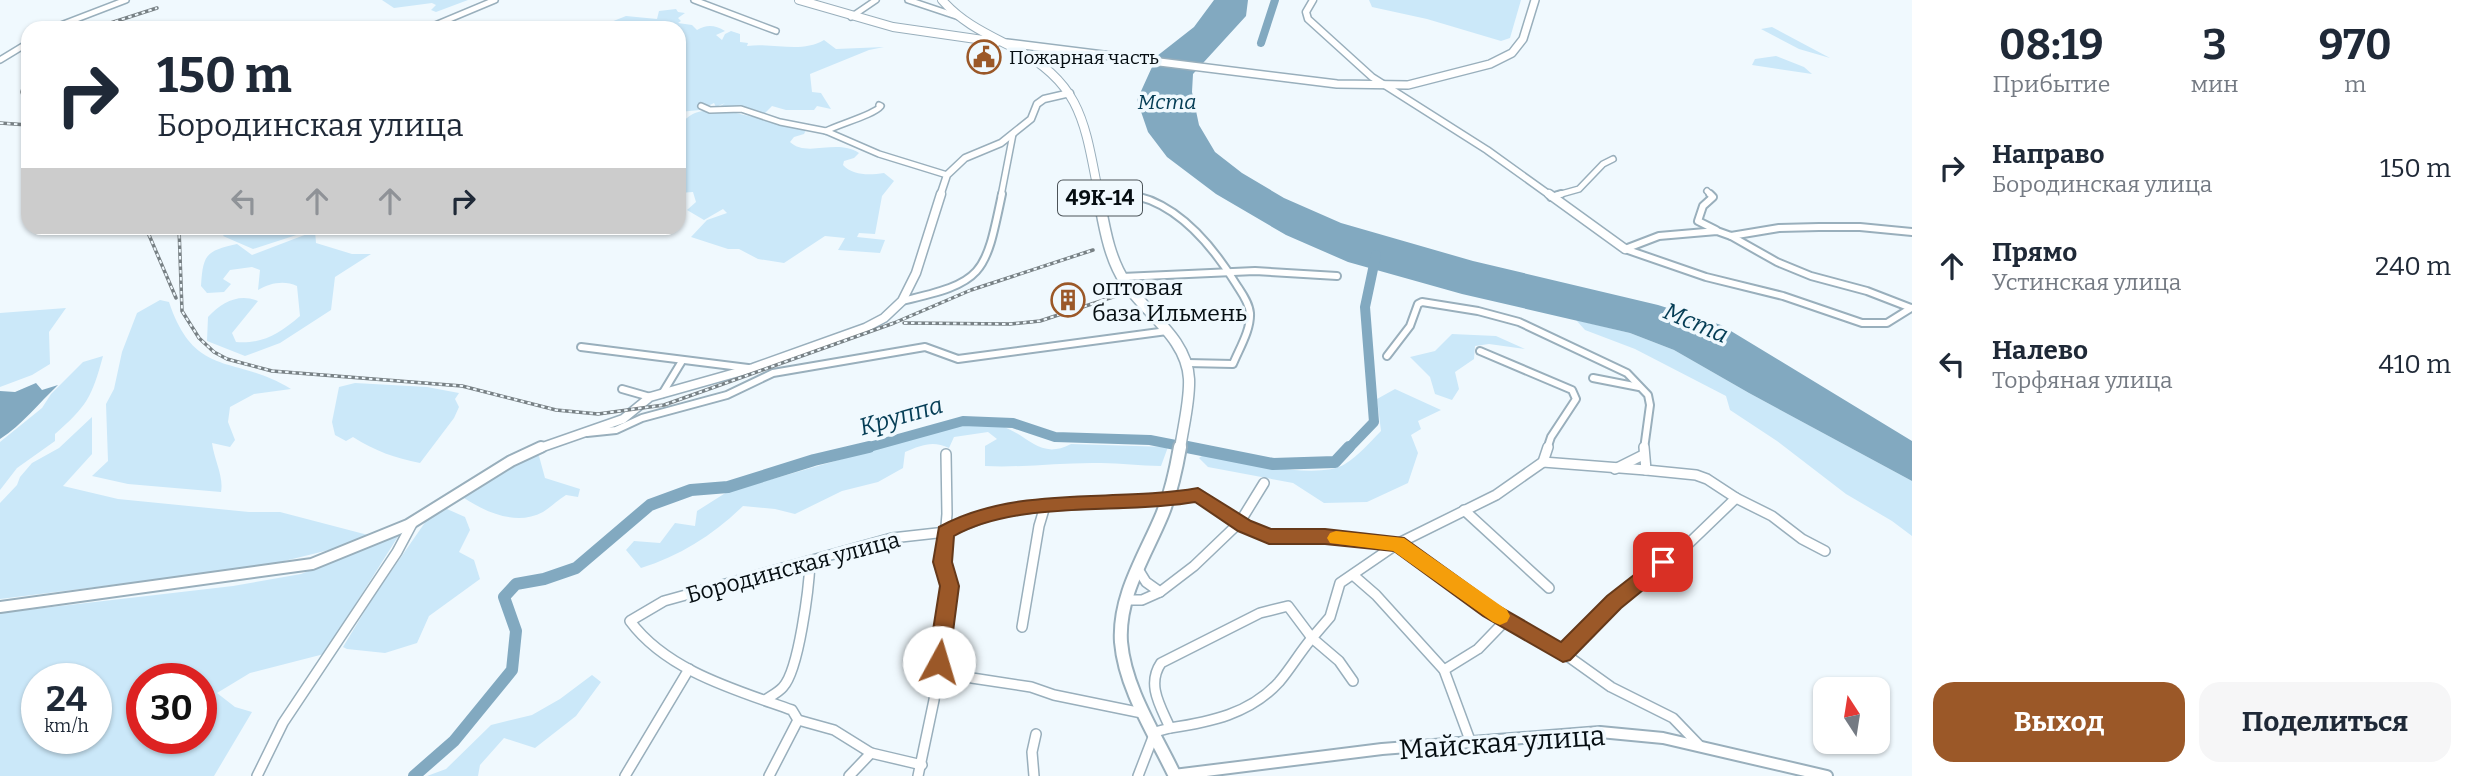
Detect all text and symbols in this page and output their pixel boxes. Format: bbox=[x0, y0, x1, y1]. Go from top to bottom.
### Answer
text: 08:19 bbox=[1999, 20, 2104, 70]
text: 3 bbox=[2202, 20, 2227, 70]
text: 970 bbox=[2319, 20, 2392, 70]
public building icon: Пожарная часть bbox=[965, 38, 1003, 76]
text: 150 m bbox=[157, 46, 292, 105]
place label: Пожарная часть bbox=[1009, 46, 1159, 69]
icon: right bbox=[42, 49, 133, 140]
text: Прибытие bbox=[1992, 70, 2110, 98]
text: мин bbox=[2191, 70, 2238, 98]
text: m bbox=[2344, 70, 2366, 98]
water label: Мста bbox=[1138, 89, 1197, 115]
text: Бородинская улица bbox=[157, 106, 464, 144]
text: Направо bbox=[1992, 139, 2105, 170]
icon: right bbox=[1933, 149, 1971, 187]
text: 150 m bbox=[2380, 153, 2451, 184]
text: Бородинская улица bbox=[1992, 170, 2212, 198]
road number: 49К-14 bbox=[1058, 180, 1142, 216]
icon: left bbox=[225, 182, 263, 220]
icon: ahead bbox=[298, 182, 336, 220]
icon: ahead bbox=[371, 182, 409, 220]
icon: right bbox=[444, 182, 482, 220]
text: Прямо bbox=[1992, 237, 2077, 268]
icon: ahead bbox=[1933, 247, 1971, 285]
text: 240 m bbox=[2375, 251, 2451, 282]
text: Устинская улица bbox=[1992, 268, 2181, 296]
place label: оптовая база Ильмень bbox=[1092, 273, 1247, 327]
building icon: оптовая база Ильмень bbox=[1049, 281, 1087, 319]
water label: Мста bbox=[1659, 297, 1733, 349]
text: Налево bbox=[1992, 335, 2088, 366]
icon: left bbox=[1933, 345, 1971, 383]
text: 410 m bbox=[2379, 349, 2451, 380]
text: Торфяная улица bbox=[1992, 366, 2173, 394]
water label: Круппа bbox=[856, 391, 946, 441]
street label: Бородинская улица bbox=[683, 525, 903, 609]
pin bbox=[1633, 532, 1693, 592]
icon: arrive bbox=[1644, 543, 1682, 581]
position arrow bbox=[902, 625, 976, 699]
speed limit sign: 30 bbox=[126, 663, 217, 754]
north arrow bbox=[1813, 677, 1890, 754]
map controls bbox=[1813, 677, 1890, 754]
text: 24 bbox=[46, 678, 87, 720]
button: Выход bbox=[1933, 682, 2185, 762]
button: Поделиться bbox=[2199, 682, 2451, 762]
text: km/h bbox=[44, 715, 89, 737]
street label: Майская улица bbox=[1398, 719, 1606, 766]

